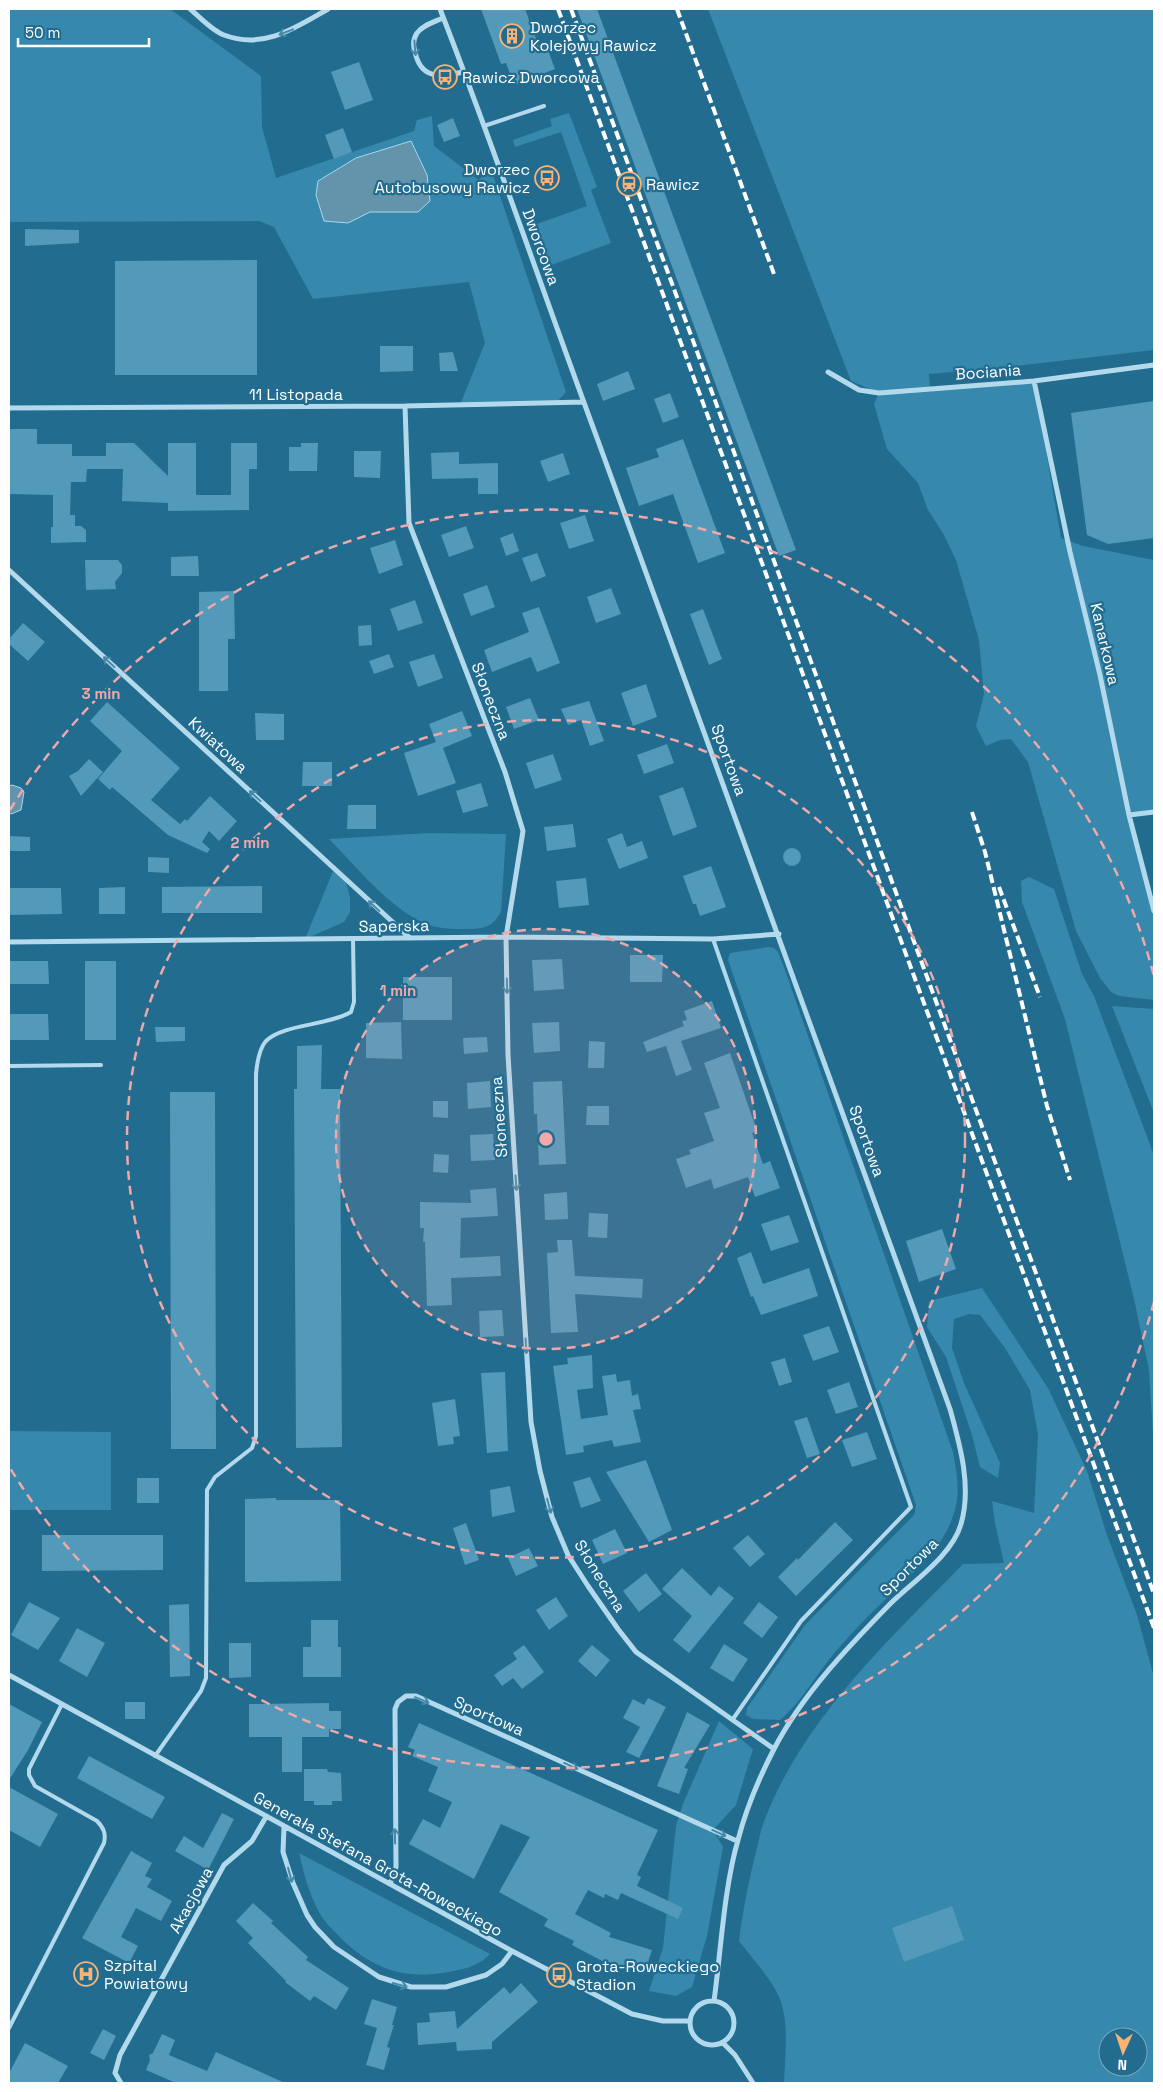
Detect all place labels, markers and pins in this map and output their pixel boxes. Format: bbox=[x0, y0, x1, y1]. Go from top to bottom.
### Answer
place label: Dworzec Kolejowy Rawicz bbox=[530, 17, 657, 56]
building icon: Dworzec Kolejowy Rawicz bbox=[499, 23, 525, 49]
bus stop icon: Rawicz Dworcowa bbox=[432, 64, 458, 90]
place label: Rawicz Dworcowa bbox=[462, 67, 600, 88]
place label: Dworzec Autobusowy Rawicz bbox=[375, 159, 530, 198]
bus stop icon: Dworzec Autobusowy Rawicz bbox=[534, 165, 560, 191]
station icon: Rawicz bbox=[616, 171, 642, 197]
place label: Rawicz bbox=[646, 174, 700, 195]
centre of rings bbox=[537, 1130, 555, 1148]
place label: Szpital Powiatowy bbox=[104, 1955, 188, 1994]
place label: Grota-Roweckiego Stadion bbox=[576, 1956, 719, 1995]
hospital icon: Szpital Powiatowy bbox=[73, 1961, 99, 1987]
bus stop icon: Grota-Roweckiego Stadion bbox=[546, 1962, 572, 1988]

